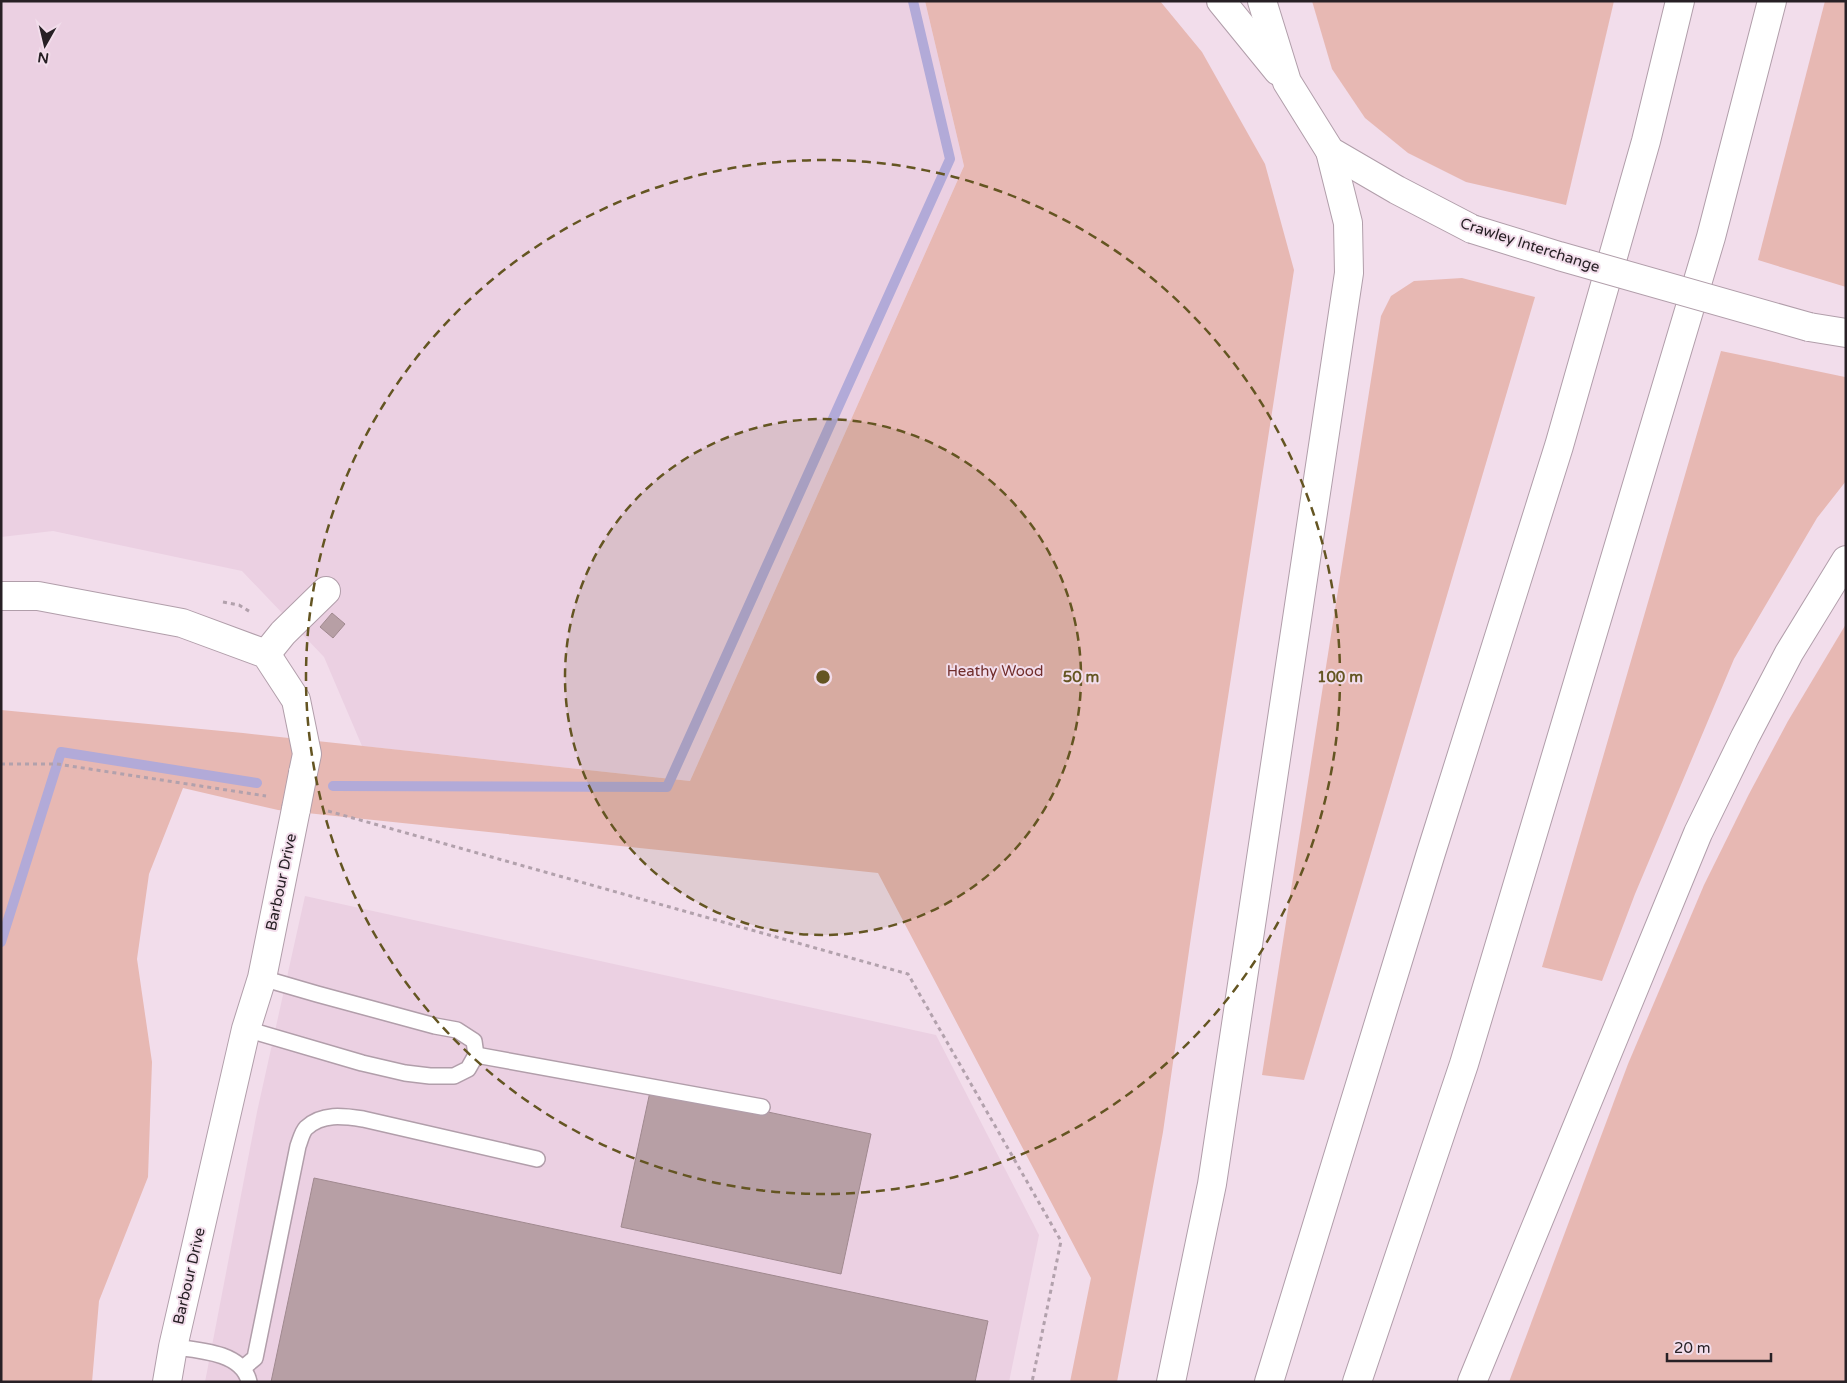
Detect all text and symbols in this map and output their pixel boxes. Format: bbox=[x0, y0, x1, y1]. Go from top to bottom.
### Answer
north arrow bbox=[20, 20, 70, 70]
text: N bbox=[37, 48, 50, 67]
street label: Crawley Interchange bbox=[1458, 214, 1602, 276]
park label: Heathy Wood bbox=[947, 662, 1043, 680]
centre of rings bbox=[814, 668, 832, 686]
text: 50 m bbox=[1063, 668, 1099, 686]
text: 100 m bbox=[1317, 668, 1363, 686]
street label: Barbour Drive bbox=[262, 832, 300, 932]
street label: Barbour Drive bbox=[169, 1226, 209, 1326]
scale bar bbox=[1667, 1330, 1771, 1362]
text: 20 m bbox=[1674, 1339, 1711, 1357]

